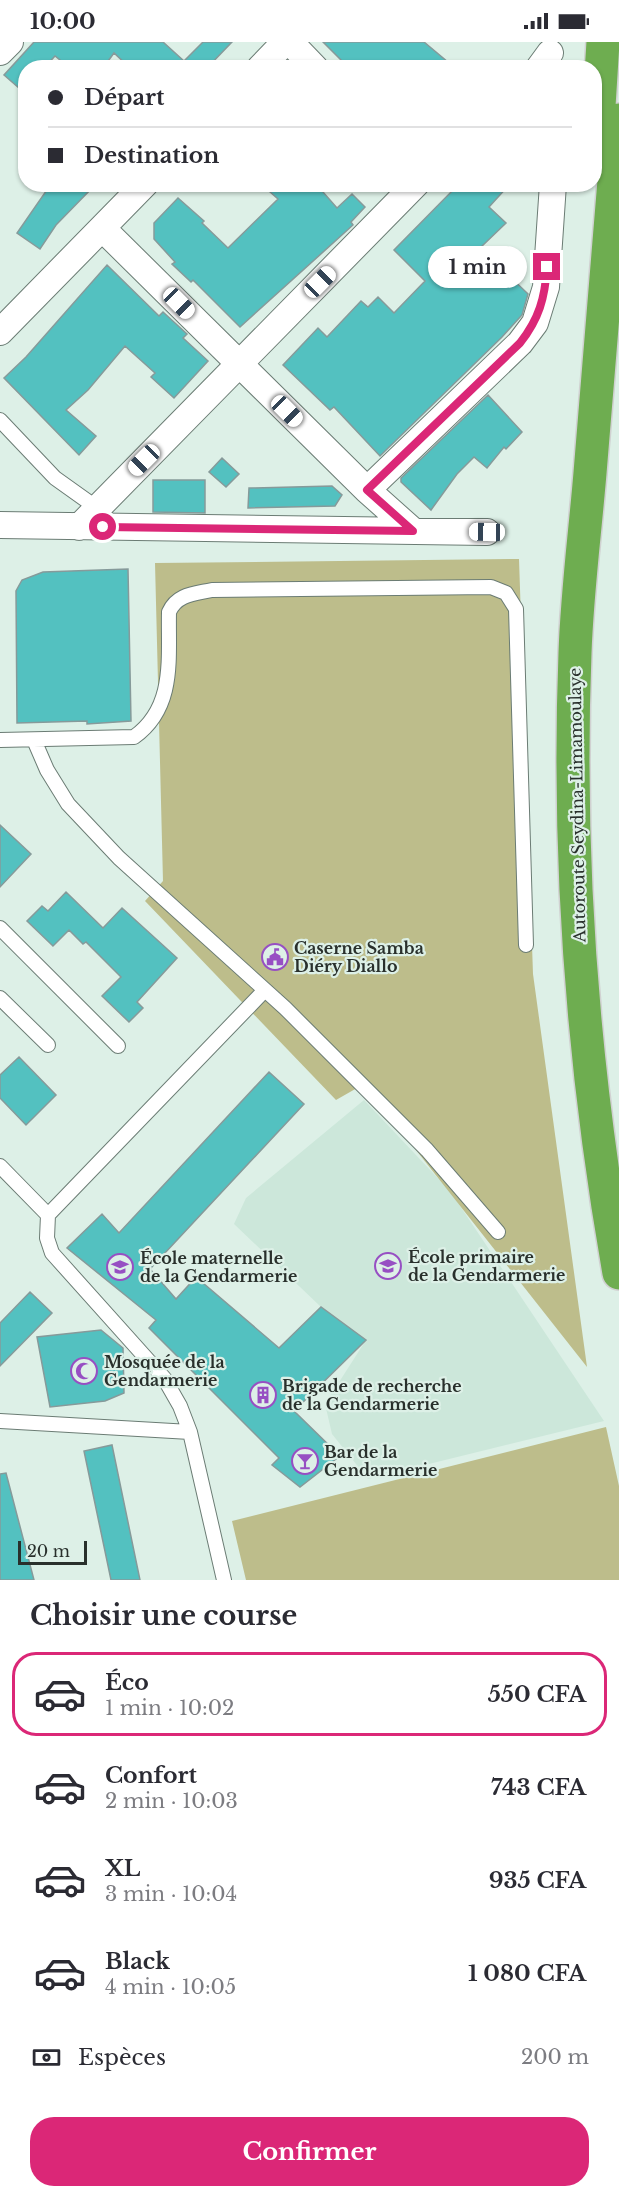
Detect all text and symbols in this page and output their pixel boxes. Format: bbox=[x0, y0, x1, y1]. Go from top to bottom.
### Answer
text: 10:00 bbox=[30, 8, 96, 35]
text: Départ bbox=[84, 84, 164, 111]
text: Destination bbox=[84, 142, 219, 169]
callout: 1 min bbox=[427, 246, 526, 288]
route end bbox=[533, 253, 560, 280]
text: 1 min bbox=[449, 255, 506, 279]
car bbox=[301, 263, 339, 301]
car bbox=[160, 284, 198, 322]
car bbox=[268, 392, 306, 430]
car bbox=[125, 441, 163, 479]
route start bbox=[89, 513, 116, 540]
car bbox=[469, 523, 505, 541]
street label: Autoroute Seydina-Limamoulaye bbox=[565, 668, 589, 943]
place label: Caserne Samba Diéry Diallo bbox=[294, 938, 424, 976]
public building icon: Caserne Samba Diéry Diallo bbox=[260, 942, 290, 972]
place label: École primaire de la Gendarmerie bbox=[408, 1247, 565, 1285]
place label: École maternelle de la Gendarmerie bbox=[140, 1248, 297, 1286]
school or university icon: École primaire de la Gendarmerie bbox=[373, 1251, 403, 1281]
school or university icon: École maternelle de la Gendarmerie bbox=[105, 1252, 135, 1282]
place label: Mosquée de la Gendarmerie bbox=[104, 1352, 225, 1390]
mosque icon: Mosquée de la Gendarmerie bbox=[69, 1356, 99, 1386]
place label: Brigade de recherche de la Gendarmerie bbox=[282, 1376, 462, 1414]
building icon: Brigade de recherche de la Gendarmerie bbox=[248, 1380, 278, 1410]
place label: Bar de la Gendarmerie bbox=[324, 1442, 437, 1480]
bar icon: Bar de la Gendarmerie bbox=[290, 1446, 320, 1476]
scale bar bbox=[18, 1538, 87, 1566]
text: 20 m bbox=[27, 1541, 70, 1561]
text: Choisir une course bbox=[30, 1599, 297, 1632]
icon: car bbox=[33, 1667, 87, 1721]
text: Éco bbox=[105, 1669, 149, 1696]
text: 550 CFA bbox=[488, 1681, 586, 1708]
text: 1 min · 10:02 bbox=[105, 1696, 234, 1720]
icon: car bbox=[33, 1760, 87, 1814]
text: Confort bbox=[105, 1762, 197, 1789]
text: 743 CFA bbox=[491, 1774, 586, 1801]
text: 2 min · 10:03 bbox=[105, 1789, 238, 1813]
icon: car bbox=[33, 1853, 87, 1907]
text: XL bbox=[105, 1855, 140, 1882]
text: 935 CFA bbox=[489, 1867, 586, 1894]
text: 3 min · 10:04 bbox=[105, 1882, 237, 1906]
icon: car bbox=[33, 1946, 87, 2000]
text: Black bbox=[105, 1948, 170, 1975]
text: 1 080 CFA bbox=[468, 1960, 586, 1987]
text: 4 min · 10:05 bbox=[105, 1975, 236, 1999]
icon: cash bbox=[30, 2041, 63, 2074]
text: Espèces bbox=[78, 2044, 166, 2071]
text: 200 m bbox=[521, 2045, 589, 2069]
button: Confirmer bbox=[30, 2117, 589, 2186]

